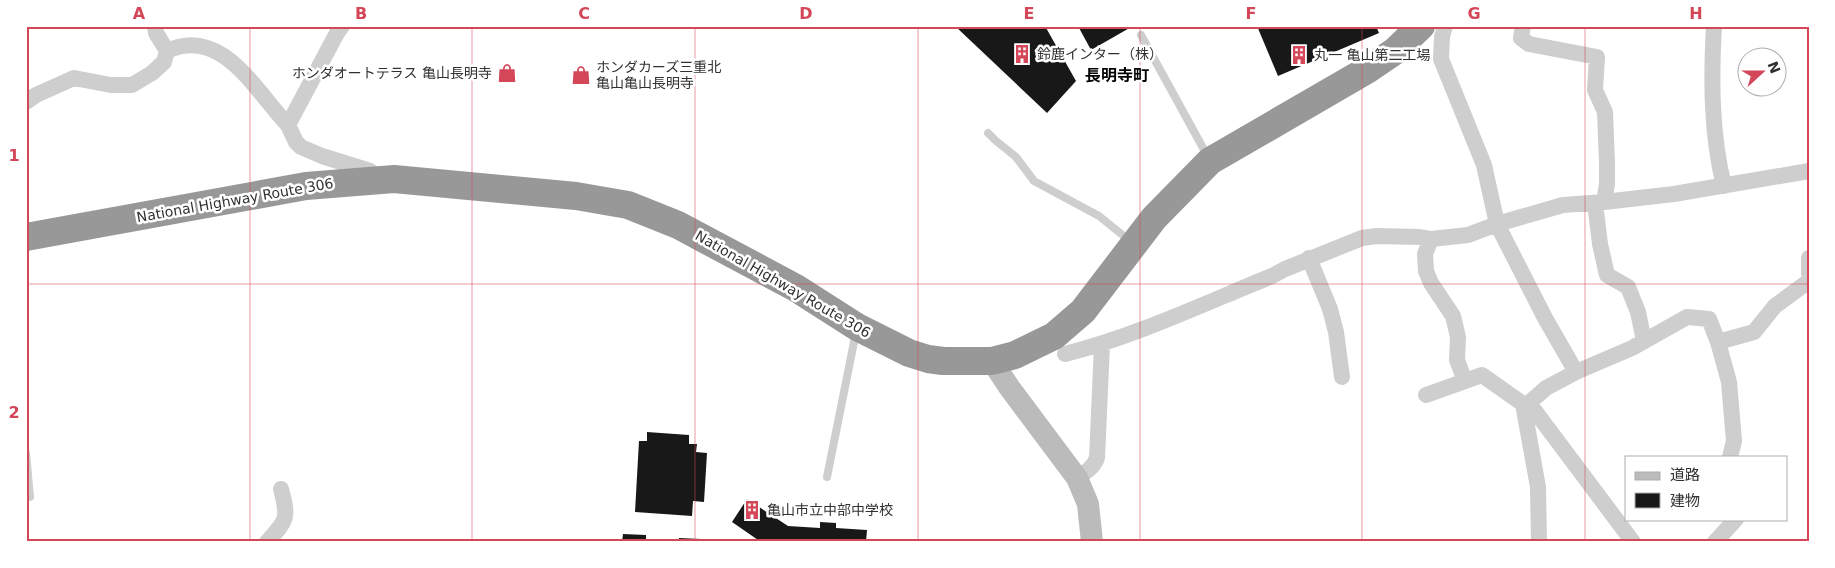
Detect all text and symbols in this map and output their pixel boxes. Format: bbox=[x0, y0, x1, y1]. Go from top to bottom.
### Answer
text: A bbox=[133, 4, 146, 23]
text: B bbox=[355, 4, 367, 23]
text: C bbox=[578, 4, 590, 23]
text: D bbox=[799, 4, 813, 23]
text: E bbox=[1024, 4, 1034, 23]
text: F bbox=[1246, 4, 1256, 23]
text: G bbox=[1467, 4, 1481, 23]
text: H bbox=[1689, 4, 1703, 23]
building icon: 鈴鹿インター（株） bbox=[1011, 43, 1033, 65]
building icon: 丸一 亀山第二工場 bbox=[1288, 44, 1310, 66]
place label: 鈴鹿インター（株） bbox=[1037, 46, 1163, 62]
place label: 丸一 亀山第二工場 bbox=[1314, 47, 1430, 63]
north arrow bbox=[1738, 48, 1788, 98]
place label: ホンダカーズ三重北 亀山亀山長明寺 bbox=[596, 59, 721, 91]
text: N bbox=[1765, 59, 1784, 76]
shop icon: ホンダオートテラス 亀山長明寺 bbox=[496, 62, 518, 84]
shop icon: ホンダカーズ三重北 亀山亀山長明寺 bbox=[570, 64, 592, 86]
place label: ホンダオートテラス 亀山長明寺 bbox=[292, 65, 492, 81]
district label: 長明寺町 bbox=[1085, 66, 1149, 85]
text: 1 bbox=[8, 146, 20, 165]
street label: National Highway Route 306 bbox=[135, 175, 335, 225]
street label: National Highway Route 306 bbox=[693, 227, 873, 341]
text: 2 bbox=[8, 403, 20, 422]
legend bbox=[1625, 456, 1788, 520]
text: 道路 bbox=[1670, 466, 1700, 484]
text: 建物 bbox=[1670, 492, 1700, 510]
building icon: 亀山市立中部中学校 bbox=[741, 499, 763, 521]
place label: 亀山市立中部中学校 bbox=[767, 502, 893, 518]

